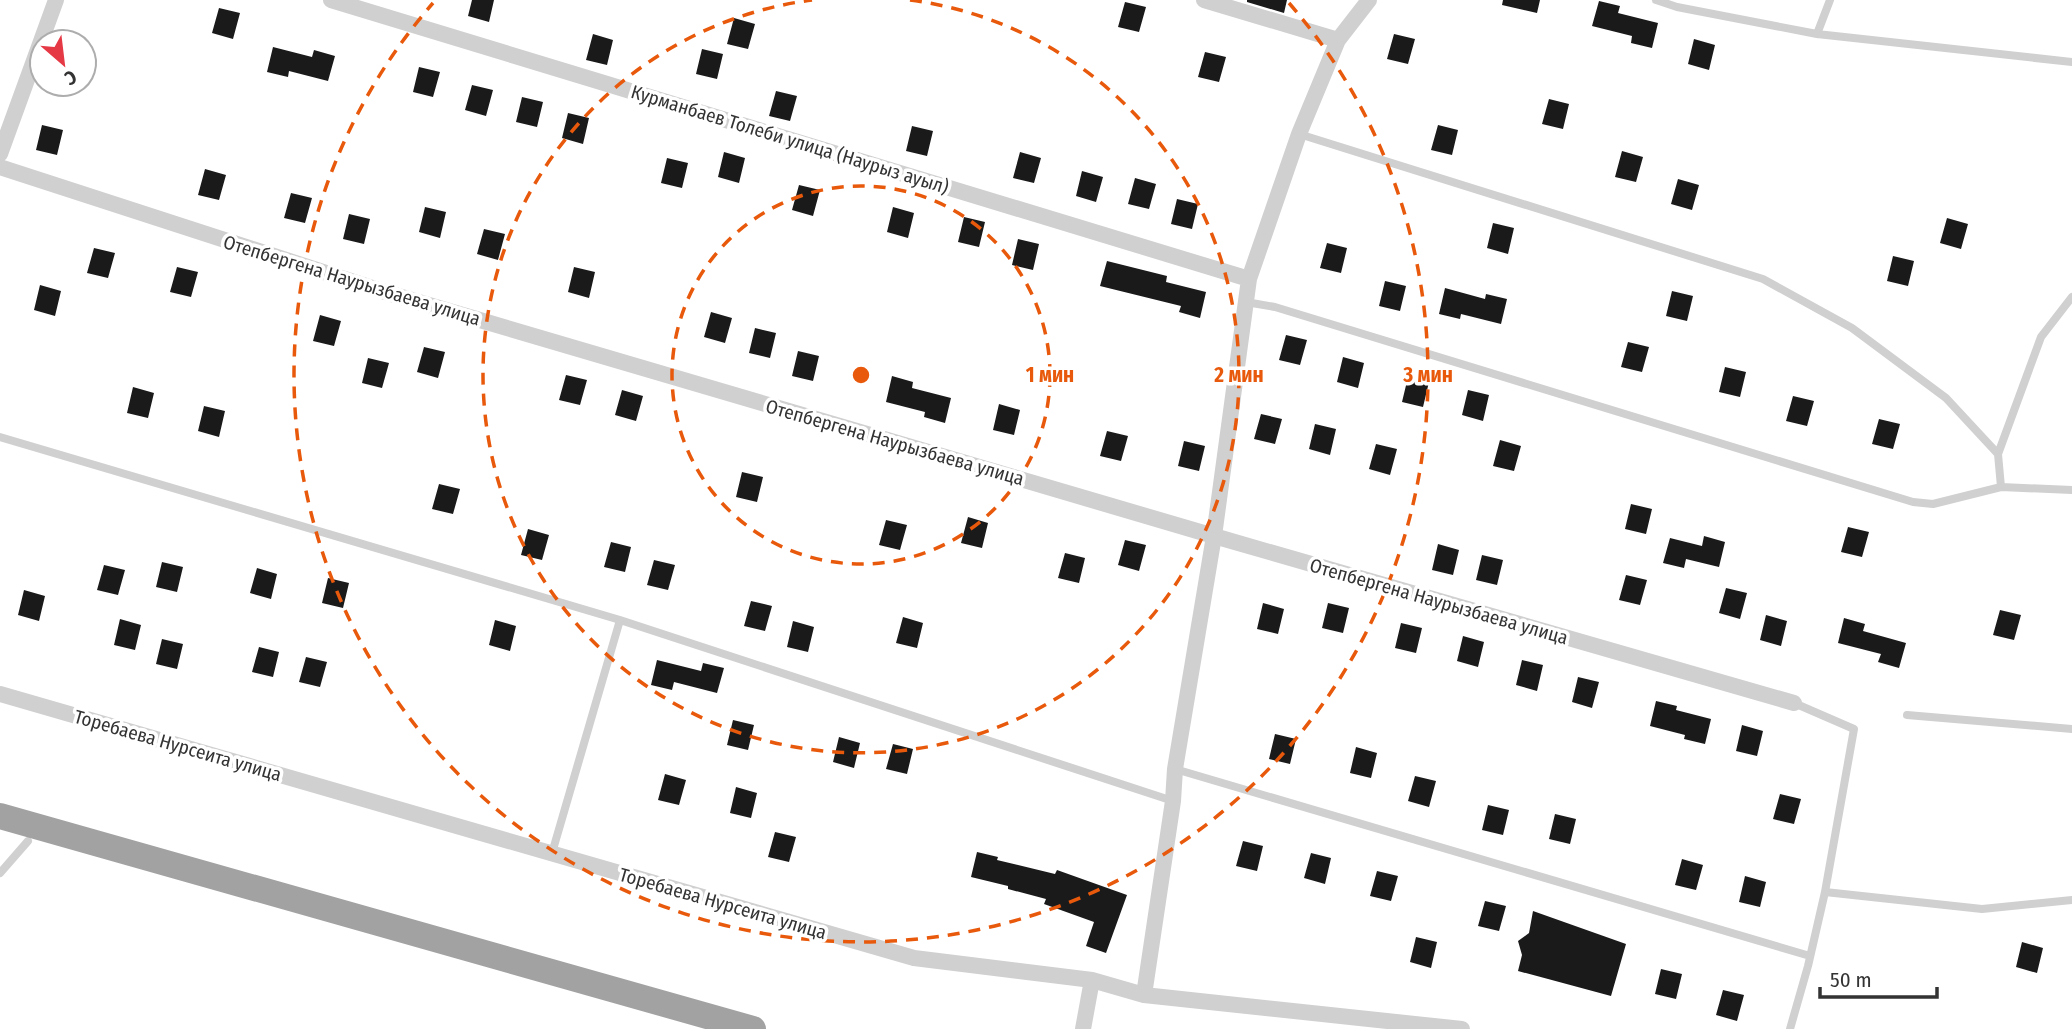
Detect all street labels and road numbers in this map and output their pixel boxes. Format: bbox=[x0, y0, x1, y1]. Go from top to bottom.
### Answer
street label: Курманбаев Толеби улица (Наурыз ауыл) bbox=[628, 80, 951, 199]
street label: Отепбергена Наурызбаева улица bbox=[221, 230, 483, 331]
street label: Отепбергена Наурызбаева улица bbox=[763, 395, 1027, 490]
street label: Отепбергена Наурызбаева улица bbox=[1307, 554, 1571, 649]
street label: Торебаева Нурсеита улица bbox=[72, 705, 284, 786]
street label: Торебаева Нурсеита улица bbox=[617, 863, 829, 944]

